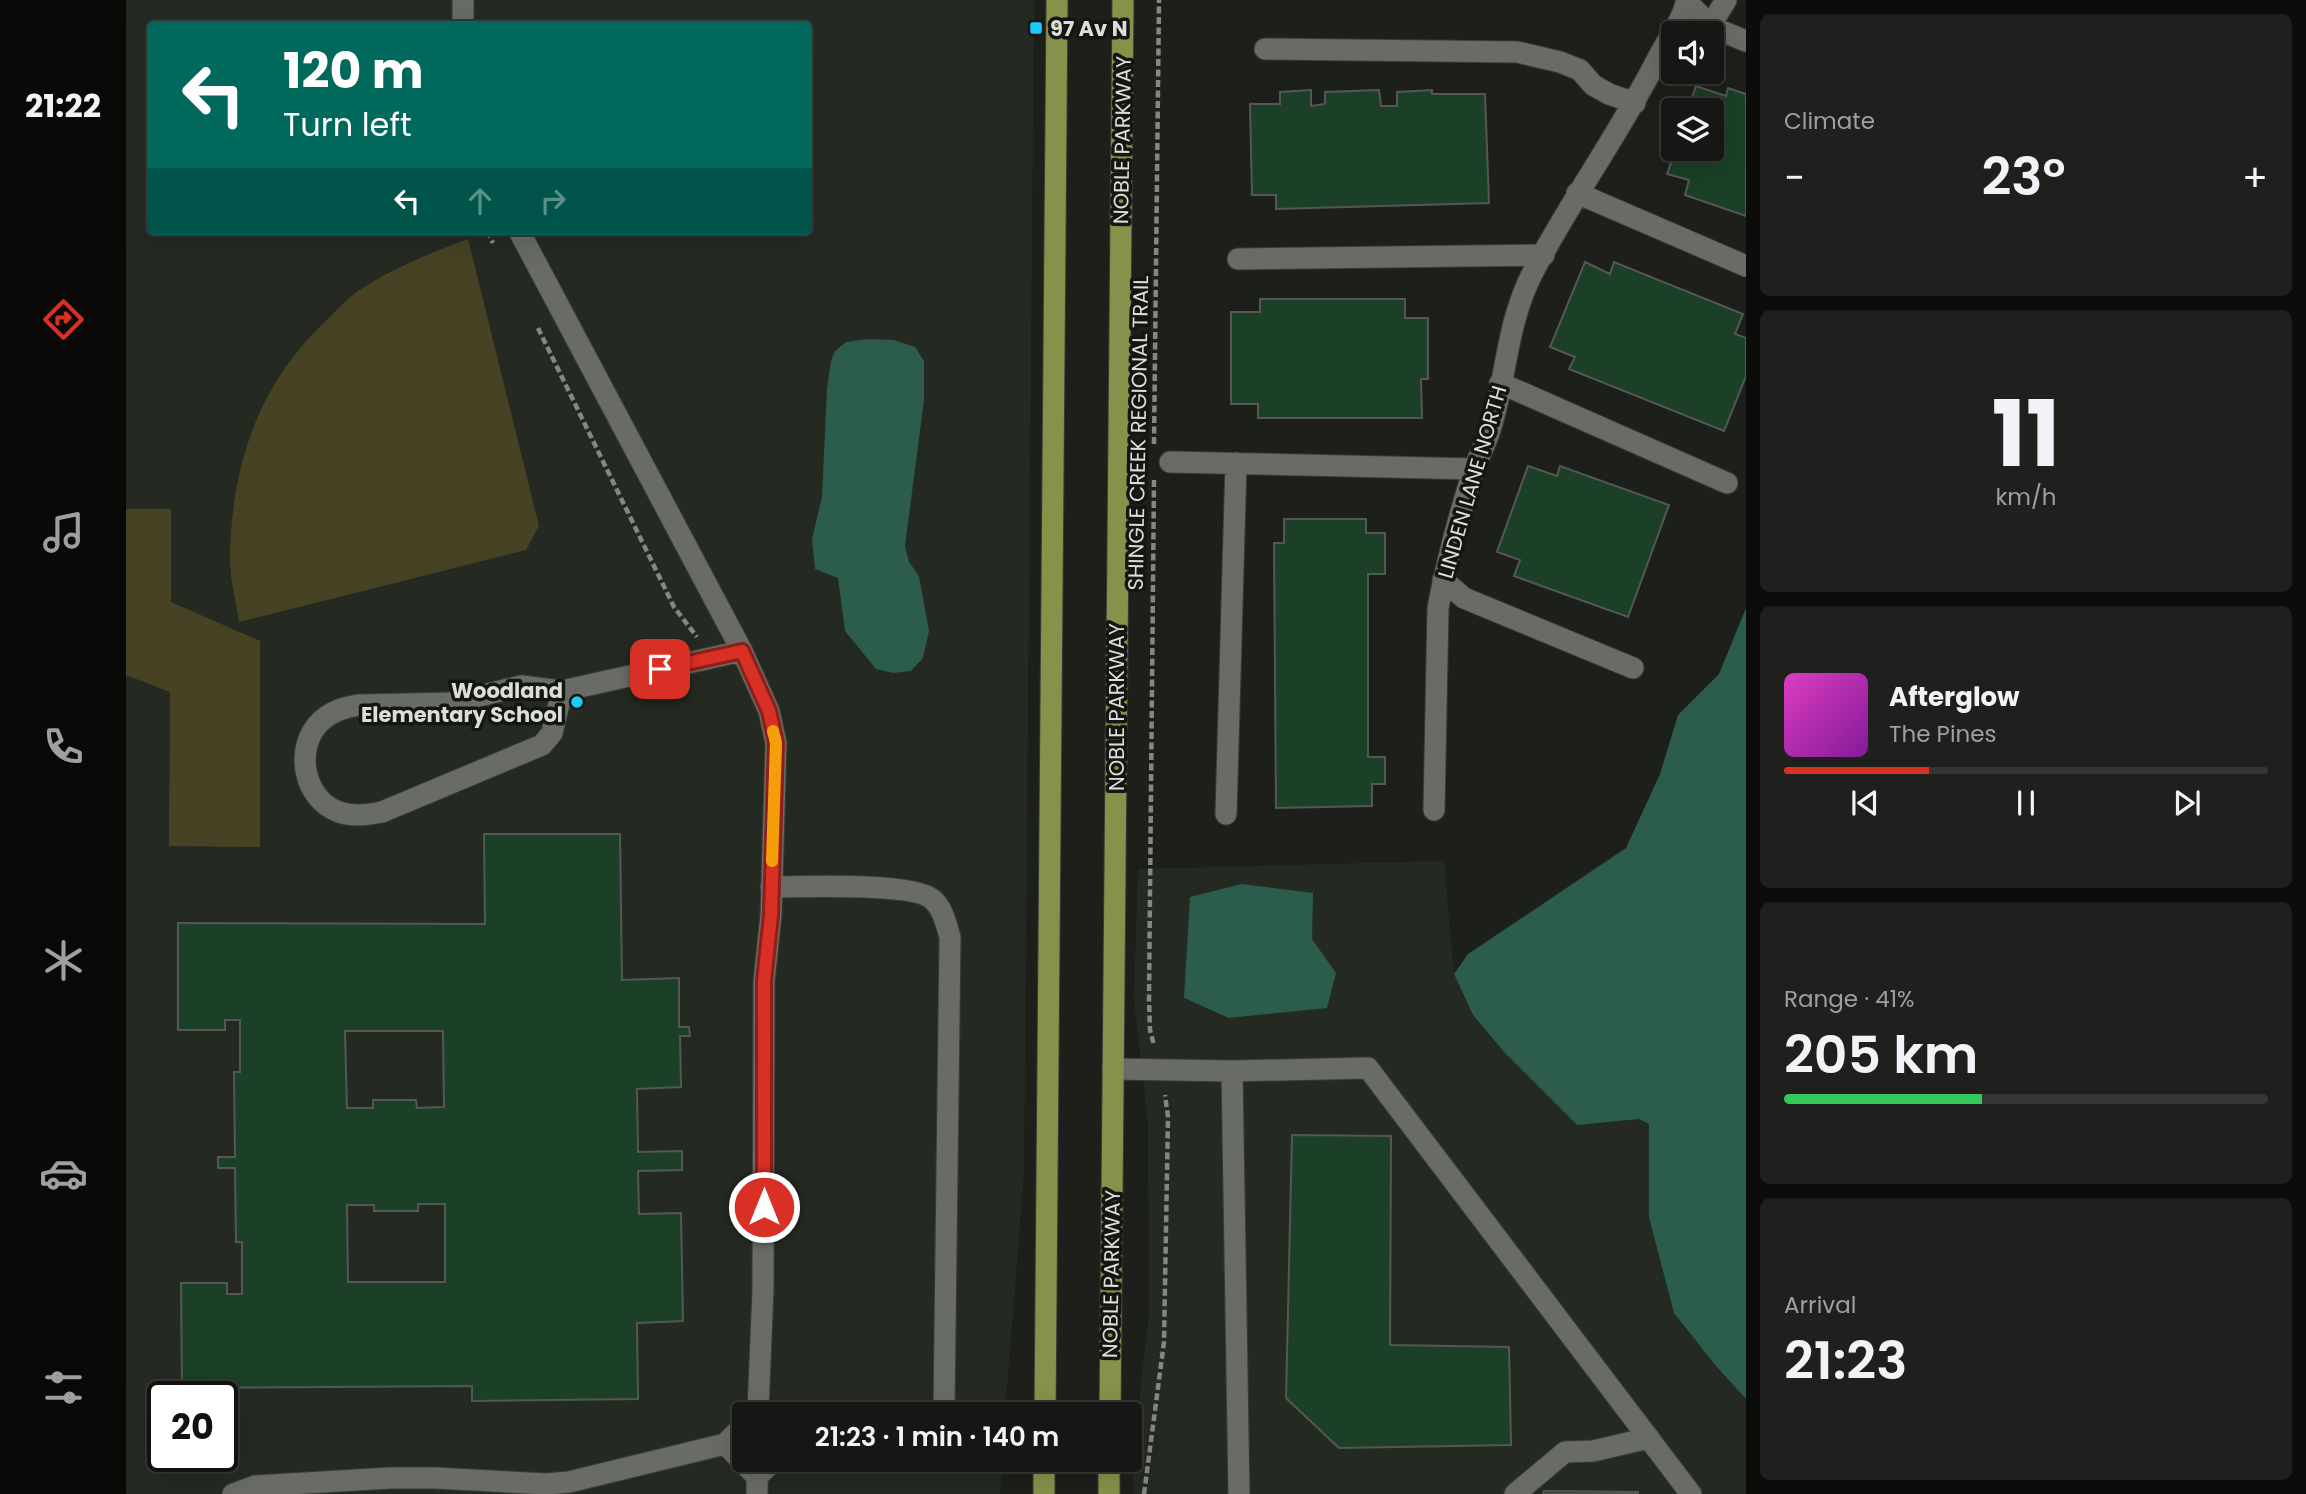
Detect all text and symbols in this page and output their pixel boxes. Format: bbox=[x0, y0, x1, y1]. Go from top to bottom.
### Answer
place label: 97 Av N bbox=[1050, 14, 1127, 43]
marker: 97 Av N bbox=[1028, 20, 1044, 36]
map controls bbox=[1661, 21, 1724, 161]
button: sound bbox=[1661, 21, 1724, 84]
text: 120 m bbox=[283, 37, 424, 105]
icon: left bbox=[168, 49, 259, 140]
street label: NOBLE PARKWAY bbox=[1106, 56, 1138, 224]
text: 21:22 bbox=[25, 83, 101, 128]
button: layers bbox=[1661, 98, 1724, 161]
text: Turn left bbox=[283, 102, 412, 147]
text: Climate bbox=[1784, 105, 1875, 137]
text: 23° bbox=[1981, 140, 2066, 213]
text: − bbox=[1784, 151, 1805, 204]
text: + bbox=[2242, 151, 2268, 204]
icon: left bbox=[388, 182, 426, 220]
icon: ahead bbox=[461, 182, 499, 220]
icon: right bbox=[534, 182, 572, 220]
street label: SHINGLE CREEK REGIONAL TRAIL bbox=[1121, 275, 1155, 591]
icon: directions bbox=[39, 295, 88, 344]
text: 11 bbox=[1992, 370, 2060, 498]
street label: LINDEN LANE NORTH bbox=[1431, 382, 1513, 582]
text: km/h bbox=[1995, 481, 2057, 513]
icon: music bbox=[39, 508, 88, 557]
street label: NOBLE PARKWAY bbox=[1102, 623, 1131, 791]
pin bbox=[630, 639, 690, 699]
icon: arrive bbox=[641, 650, 679, 688]
place label: Woodland Elementary School bbox=[361, 676, 563, 729]
text: Afterglow bbox=[1889, 679, 2020, 715]
marker: Woodland Elementary School bbox=[569, 694, 585, 710]
text: The Pines bbox=[1889, 718, 1997, 750]
icon: phone bbox=[39, 722, 88, 771]
icon: previous bbox=[1846, 784, 1884, 822]
icon: pause bbox=[2007, 784, 2045, 822]
icon: next bbox=[2168, 784, 2206, 822]
icon: climate bbox=[39, 936, 88, 985]
text: Range · 41% bbox=[1784, 983, 1915, 1015]
text: 205 km bbox=[1784, 1018, 1978, 1091]
icon: car bbox=[39, 1149, 88, 1198]
position arrow bbox=[727, 1170, 801, 1244]
street label: NOBLE PARKWAY bbox=[1095, 1190, 1127, 1358]
text: Arrival bbox=[1784, 1289, 1856, 1321]
text: 21:23 bbox=[1784, 1324, 1907, 1397]
icon: filters bbox=[39, 1363, 88, 1412]
speed limit sign: 20 bbox=[147, 1381, 238, 1472]
text: 21:23 · 1 min · 140 m bbox=[815, 1419, 1059, 1455]

